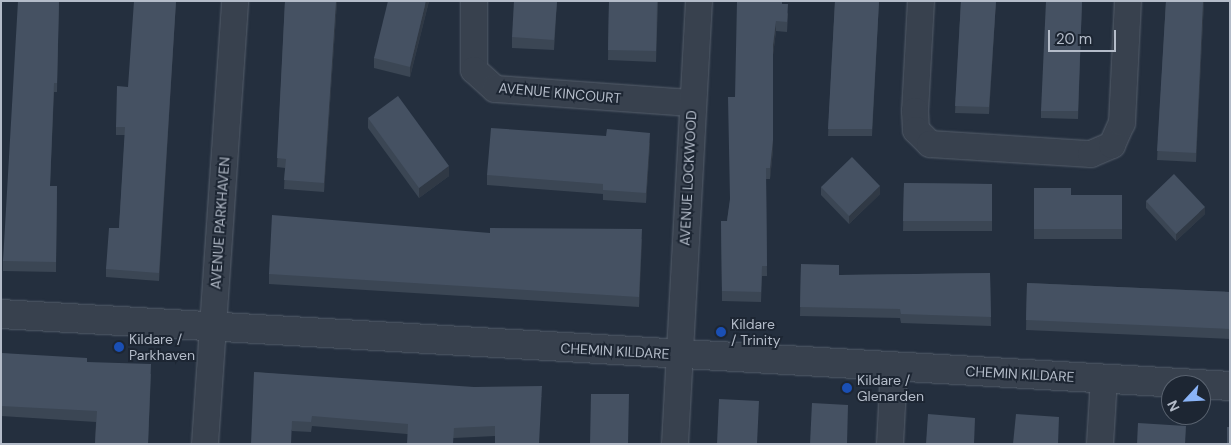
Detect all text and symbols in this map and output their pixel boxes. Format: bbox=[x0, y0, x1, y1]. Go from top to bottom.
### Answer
scale bar bbox=[1051, 20, 1118, 52]
text: 20 m bbox=[1056, 29, 1092, 49]
street label: AVENUE KINCOURT bbox=[498, 79, 622, 107]
street label: AVENUE LOCKWOOD bbox=[676, 110, 700, 246]
street label: AVENUE PARKHAVEN bbox=[207, 156, 233, 290]
place label: Kildare / Trinity bbox=[731, 316, 780, 348]
marker: Kildare / Trinity bbox=[715, 326, 727, 338]
place label: Kildare / Parkhaven bbox=[129, 331, 195, 364]
street label: CHEMIN KILDARE bbox=[560, 340, 670, 362]
marker: Kildare / Parkhaven bbox=[113, 341, 125, 353]
street label: CHEMIN KILDARE bbox=[965, 363, 1075, 385]
place label: Kildare / Glenarden bbox=[857, 372, 924, 404]
north arrow bbox=[1161, 375, 1211, 425]
marker: Kildare / Glenarden bbox=[841, 382, 853, 394]
text: N bbox=[1163, 397, 1184, 414]

